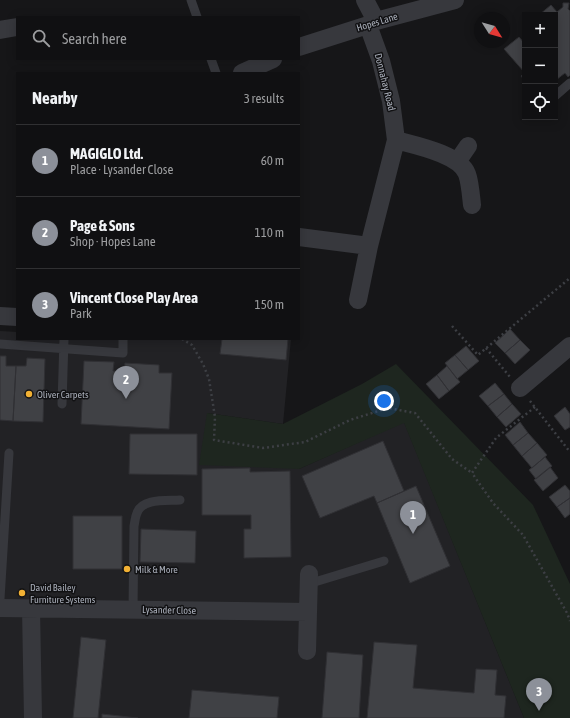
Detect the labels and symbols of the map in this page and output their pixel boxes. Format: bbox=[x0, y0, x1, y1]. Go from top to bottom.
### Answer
street label: Hopes Lane bbox=[355, 10, 399, 33]
north arrow bbox=[474, 12, 510, 48]
street label: Donnahay Road bbox=[373, 52, 398, 112]
pin: 2 bbox=[113, 366, 139, 399]
marker: Oliver Carpets bbox=[24, 389, 34, 399]
place label: Oliver Carpets bbox=[37, 389, 89, 400]
your location bbox=[374, 391, 394, 411]
pin: 1 bbox=[400, 501, 426, 534]
marker: Milk & More bbox=[122, 564, 132, 574]
place label: Milk & More bbox=[135, 564, 178, 575]
place label: David Bailey Furniture Systems bbox=[30, 582, 96, 605]
marker: David Bailey Furniture Systems bbox=[17, 588, 27, 598]
street label: Lysander Close bbox=[142, 604, 197, 616]
pin: 3 bbox=[526, 678, 552, 711]

